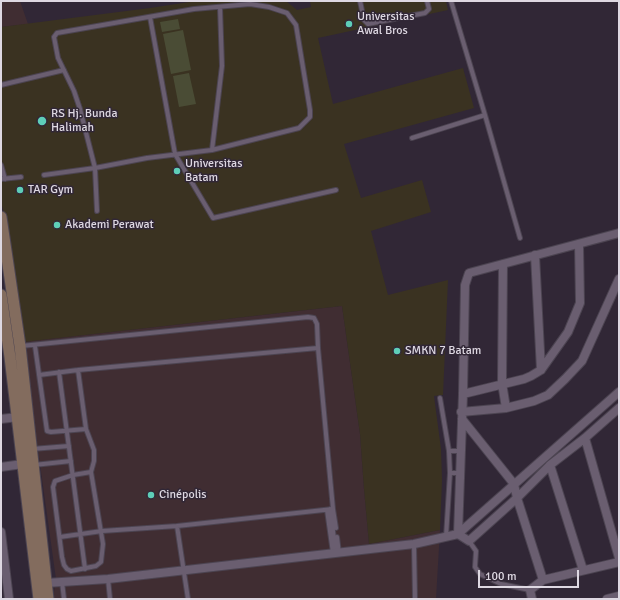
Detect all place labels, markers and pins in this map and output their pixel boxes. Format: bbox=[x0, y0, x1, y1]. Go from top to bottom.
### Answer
place label: Universitas Awal Bros bbox=[357, 10, 414, 38]
marker: Universitas Awal Bros bbox=[344, 19, 354, 29]
place label: RS Hj. Bunda Halimah bbox=[51, 107, 118, 135]
marker: RS Hj. Bunda Halimah bbox=[36, 115, 48, 127]
place label: Universitas Batam bbox=[185, 157, 242, 185]
marker: Universitas Batam bbox=[172, 166, 182, 176]
place label: TAR Gym bbox=[28, 183, 73, 197]
marker: TAR Gym bbox=[15, 185, 25, 195]
place label: Akademi Perawat bbox=[65, 218, 154, 232]
marker: Akademi Perawat bbox=[52, 220, 62, 230]
place label: SMKN 7 Batam bbox=[405, 344, 481, 358]
marker: SMKN 7 Batam bbox=[392, 346, 402, 356]
place label: Cinépolis bbox=[159, 488, 207, 502]
marker: Cinépolis bbox=[146, 490, 156, 500]

